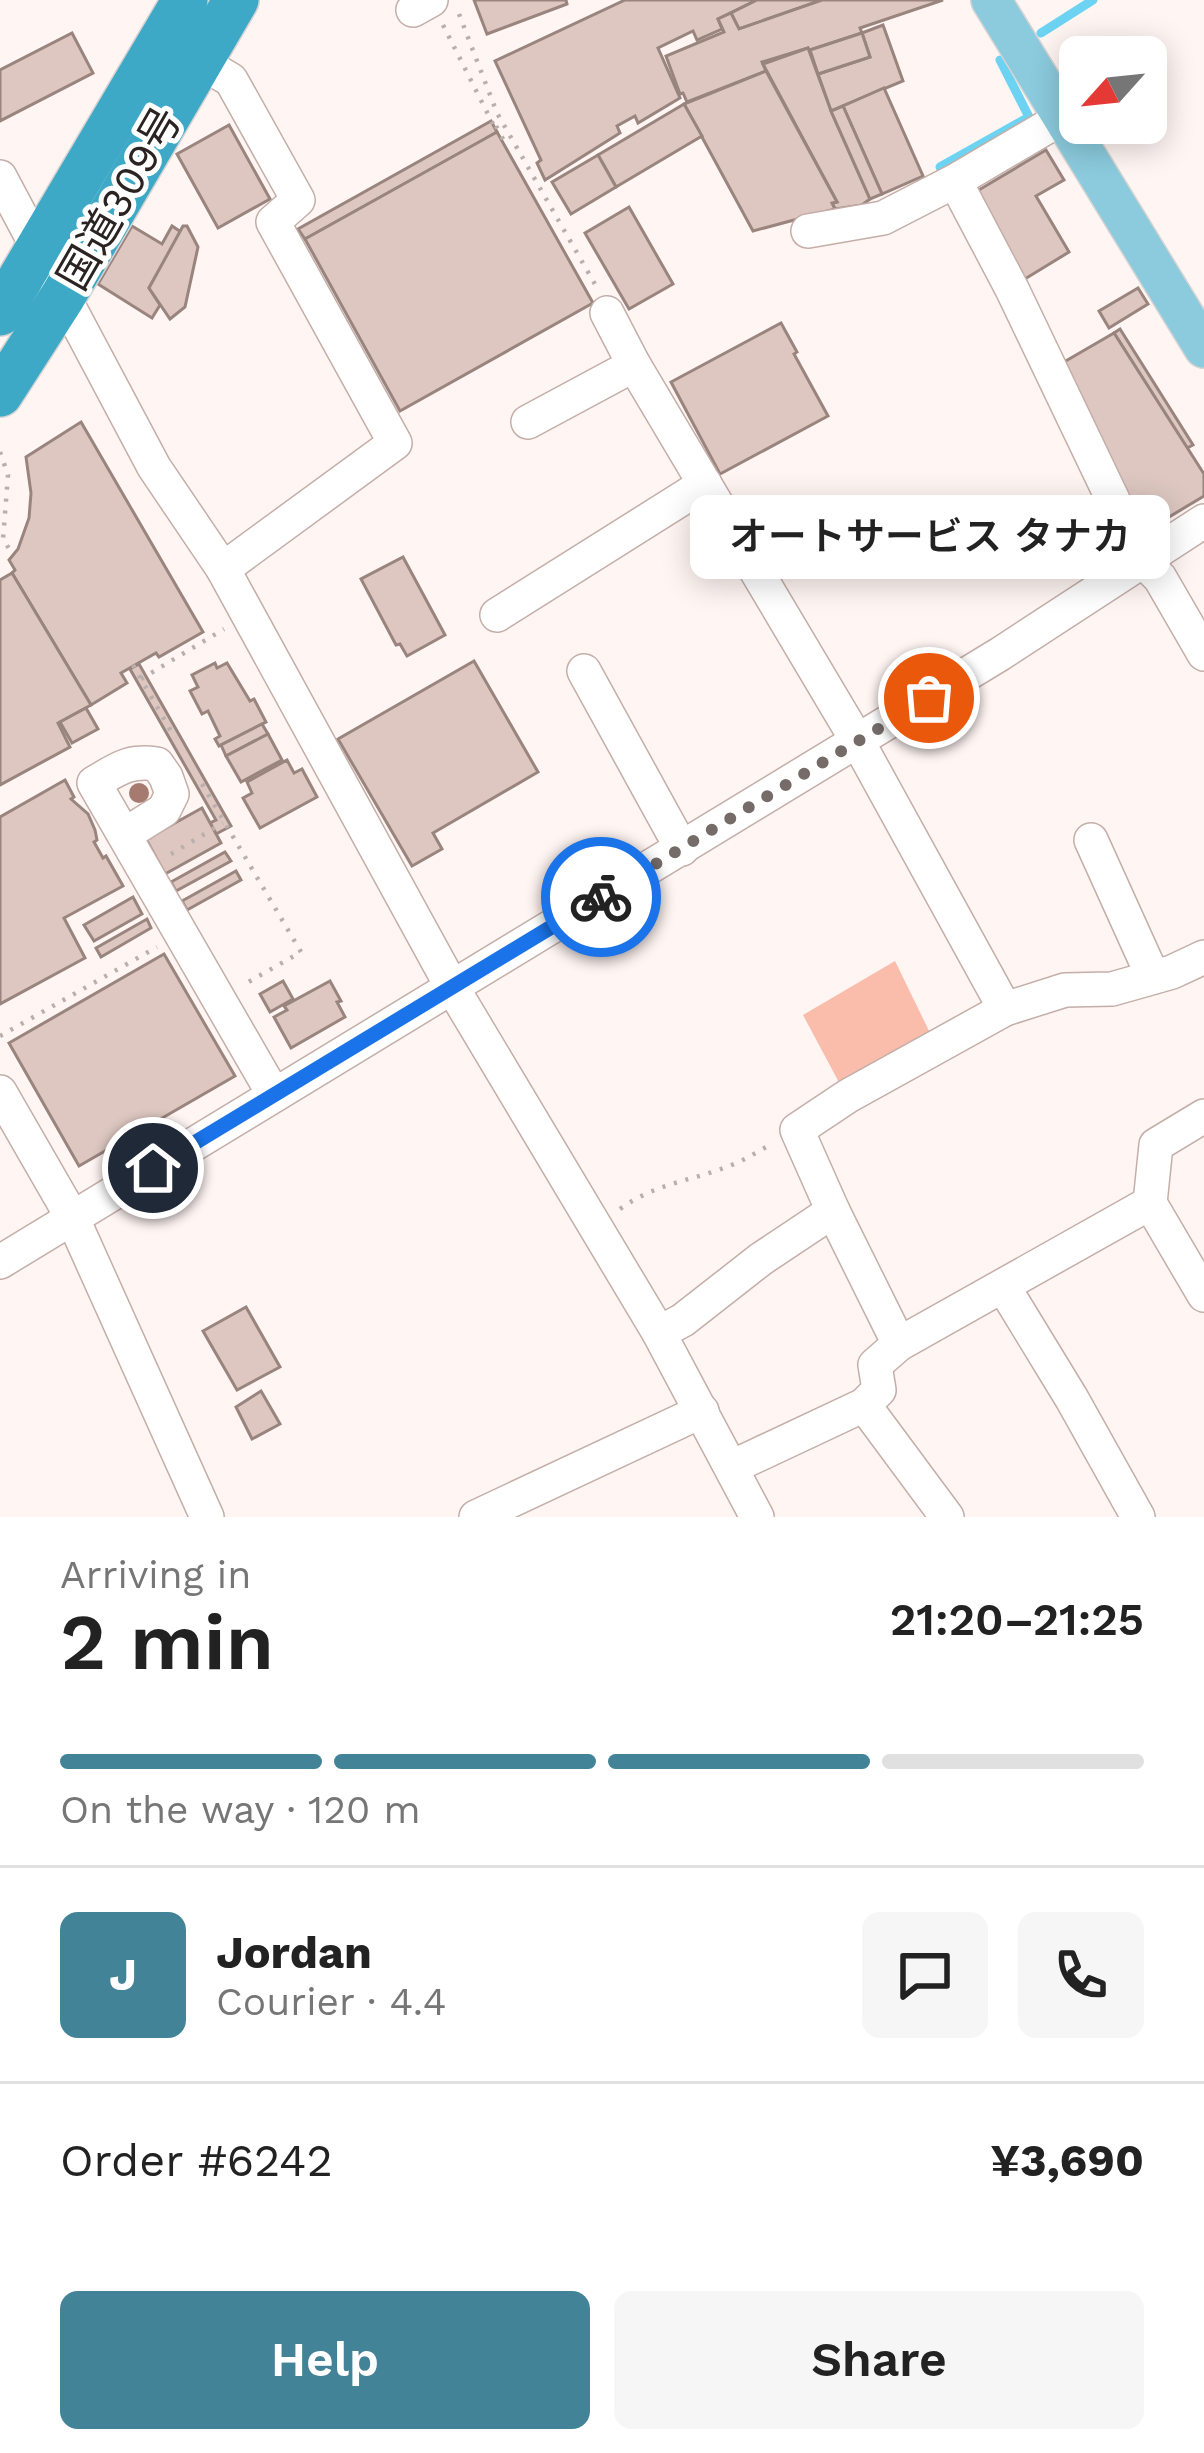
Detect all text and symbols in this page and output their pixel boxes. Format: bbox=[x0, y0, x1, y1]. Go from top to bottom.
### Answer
north arrow bbox=[1059, 36, 1167, 144]
map controls bbox=[1059, 36, 1167, 144]
street label: 国道309号 bbox=[48, 98, 191, 298]
callout: オートサービス タナカ bbox=[689, 494, 1169, 578]
text: オートサービス タナカ bbox=[729, 514, 1131, 559]
pin bbox=[878, 647, 980, 749]
icon: bag bbox=[896, 665, 962, 731]
courier bbox=[541, 837, 661, 957]
icon: bike bbox=[568, 864, 634, 930]
pin bbox=[102, 1117, 204, 1219]
icon: home bbox=[120, 1135, 186, 1201]
text: Arriving in bbox=[60, 1552, 251, 1597]
text: 21:20–21:25 bbox=[890, 1593, 1144, 1646]
text: 2 min bbox=[60, 1596, 274, 1688]
text: On the way · 120 m bbox=[60, 1787, 421, 1832]
button: chat bbox=[862, 1912, 988, 2038]
button: phone bbox=[1018, 1912, 1144, 2038]
text: Jordan bbox=[216, 1926, 372, 1979]
text: J bbox=[109, 1948, 137, 2001]
text: Courier · 4.4 bbox=[216, 1979, 447, 2024]
text: Order #6242 bbox=[60, 2134, 333, 2187]
text: ¥3,690 bbox=[990, 2134, 1144, 2187]
button: Help bbox=[60, 2291, 590, 2429]
button: Share bbox=[614, 2291, 1144, 2429]

